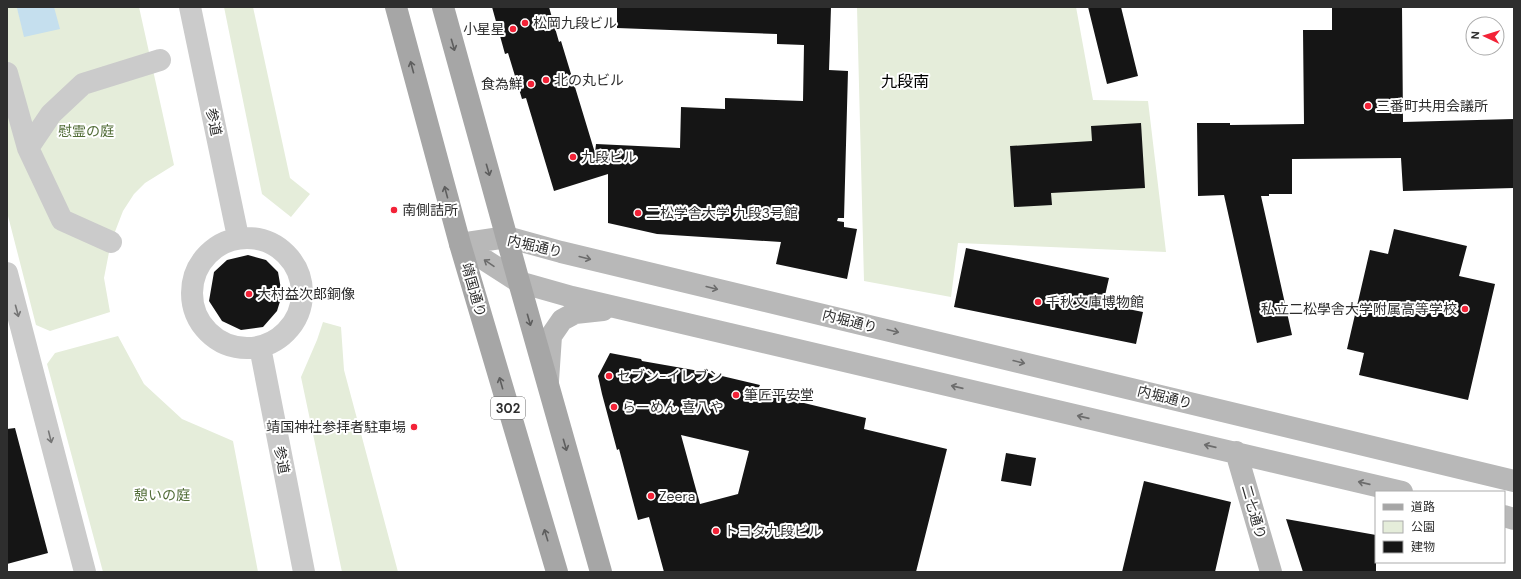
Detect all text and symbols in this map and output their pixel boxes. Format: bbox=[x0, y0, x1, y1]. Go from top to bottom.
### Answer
place label: 松岡九段ビル bbox=[533, 14, 617, 32]
north arrow bbox=[1465, 16, 1505, 56]
marker: 松岡九段ビル bbox=[520, 18, 530, 28]
place label: 小星星 bbox=[463, 20, 505, 38]
marker: 小星星 bbox=[508, 24, 518, 34]
text: N bbox=[1468, 31, 1482, 40]
one-way arrow bbox=[450, 38, 457, 51]
one-way arrow bbox=[408, 61, 415, 74]
place label: 北の丸ビル bbox=[554, 71, 624, 89]
district label: 九段南 bbox=[881, 71, 929, 92]
place label: 食為鮮 bbox=[481, 75, 523, 93]
marker: 北の丸ビル bbox=[541, 75, 551, 85]
marker: 食為鮮 bbox=[526, 79, 536, 89]
place label: 三番町共用会議所 bbox=[1376, 97, 1488, 115]
marker: 三番町共用会議所 bbox=[1363, 101, 1373, 111]
street label: 参道 bbox=[202, 106, 226, 138]
park label: 慰霊の庭 bbox=[58, 122, 114, 140]
place label: 九段ビル bbox=[581, 148, 637, 166]
marker: 九段ビル bbox=[568, 152, 578, 162]
one-way arrow bbox=[485, 163, 492, 176]
one-way arrow bbox=[442, 186, 450, 199]
place label: 南側詰所 bbox=[402, 201, 458, 219]
place label: 二松学舎大学 九段3号館 bbox=[646, 204, 798, 222]
marker: 南側詰所 bbox=[389, 205, 399, 215]
marker: 二松学舎大学 九段3号館 bbox=[633, 208, 643, 218]
street label: 内堀通り bbox=[506, 231, 564, 261]
one-way arrow bbox=[578, 254, 591, 262]
one-way arrow bbox=[484, 259, 495, 267]
street label: 靖国通り bbox=[458, 261, 490, 319]
place label: 大村益次郎銅像 bbox=[257, 285, 355, 303]
one-way arrow bbox=[705, 285, 718, 292]
marker: 大村益次郎銅像 bbox=[244, 289, 254, 299]
place label: 千秋文庫博物館 bbox=[1046, 293, 1144, 311]
marker: 千秋文庫博物館 bbox=[1033, 297, 1043, 307]
place label: 私立二松學舎大学附属高等学校 bbox=[1261, 300, 1457, 318]
one-way arrow bbox=[14, 304, 21, 317]
marker: 私立二松學舎大学附属高等学校 bbox=[1460, 304, 1470, 314]
street label: 内堀通り bbox=[821, 305, 879, 337]
one-way arrow bbox=[526, 313, 533, 326]
one-way arrow bbox=[886, 328, 899, 336]
one-way arrow bbox=[1012, 358, 1025, 366]
place label: セブン-イレブン bbox=[617, 367, 723, 385]
marker: セブン-イレブン bbox=[604, 371, 614, 381]
one-way arrow bbox=[497, 377, 504, 390]
street label: 内堀通り bbox=[1136, 381, 1194, 413]
one-way arrow bbox=[951, 383, 964, 391]
place label: 筆匠平安堂 bbox=[744, 386, 814, 404]
marker: 筆匠平安堂 bbox=[731, 390, 741, 400]
road number: 302 bbox=[491, 397, 525, 419]
place label: らーめん 喜八や bbox=[622, 398, 724, 416]
marker: らーめん 喜八や bbox=[609, 402, 619, 412]
one-way arrow bbox=[1077, 412, 1090, 420]
place label: 靖国神社参拝者駐車場 bbox=[266, 418, 406, 436]
marker: 靖国神社参拝者駐車場 bbox=[409, 422, 419, 432]
one-way arrow bbox=[47, 430, 54, 443]
one-way arrow bbox=[562, 438, 569, 451]
one-way arrow bbox=[1204, 442, 1217, 450]
street label: 参道 bbox=[270, 445, 294, 475]
one-way arrow bbox=[1358, 479, 1371, 486]
street label: 二七通り bbox=[1238, 483, 1270, 541]
park label: 憩いの庭 bbox=[134, 486, 190, 504]
place label: Zeera bbox=[659, 487, 695, 505]
marker: Zeera bbox=[646, 491, 656, 501]
legend bbox=[1375, 491, 1505, 563]
text: 道路 bbox=[1411, 499, 1435, 515]
text: 公園 bbox=[1411, 519, 1435, 535]
place label: トヨタ九段ビル bbox=[724, 522, 822, 540]
marker: トヨタ九段ビル bbox=[711, 526, 721, 536]
one-way arrow bbox=[542, 528, 549, 541]
text: 建物 bbox=[1411, 539, 1435, 555]

